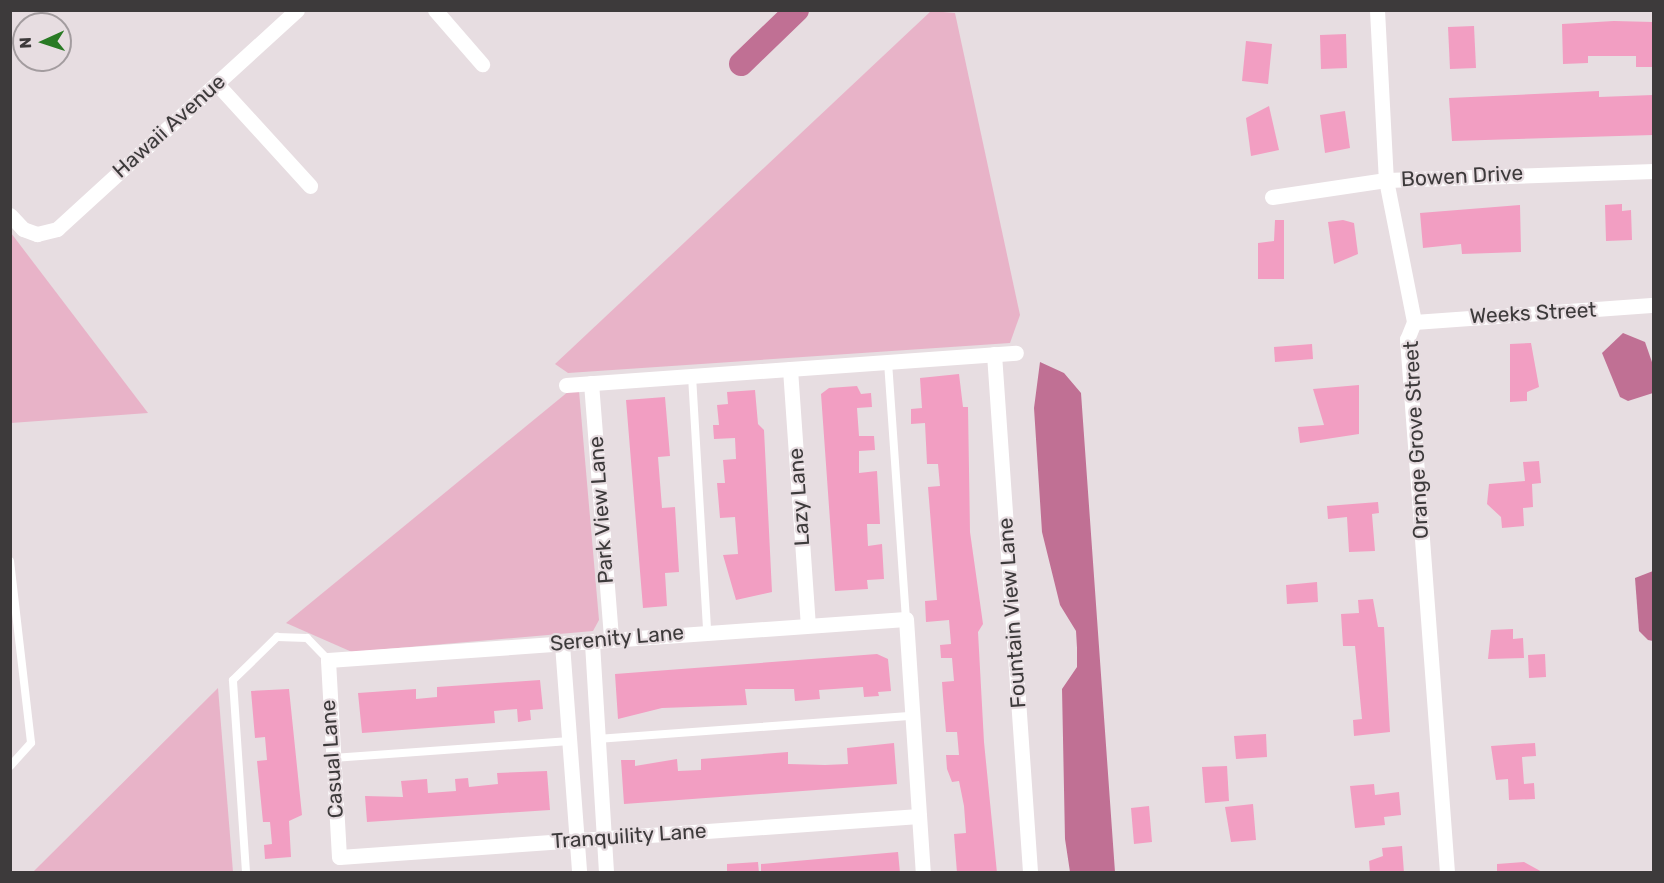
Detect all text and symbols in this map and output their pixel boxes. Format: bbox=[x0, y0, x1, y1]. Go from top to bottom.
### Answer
north arrow bbox=[12, 12, 72, 72]
text: N bbox=[16, 37, 35, 49]
street label: Hawaii Avenue bbox=[107, 69, 231, 183]
street label: Bowen Drive bbox=[1400, 160, 1524, 192]
street label: Weeks Street bbox=[1469, 297, 1597, 329]
street label: Orange Grove Street bbox=[1398, 340, 1434, 540]
street label: Park View Lane bbox=[583, 435, 619, 585]
street label: Lazy Lane bbox=[783, 447, 815, 547]
street label: Fountain View Lane bbox=[993, 516, 1031, 710]
street label: Serenity Lane bbox=[549, 620, 685, 656]
street label: Casual Lane bbox=[315, 699, 349, 819]
street label: Tranquility Lane bbox=[550, 818, 708, 854]

